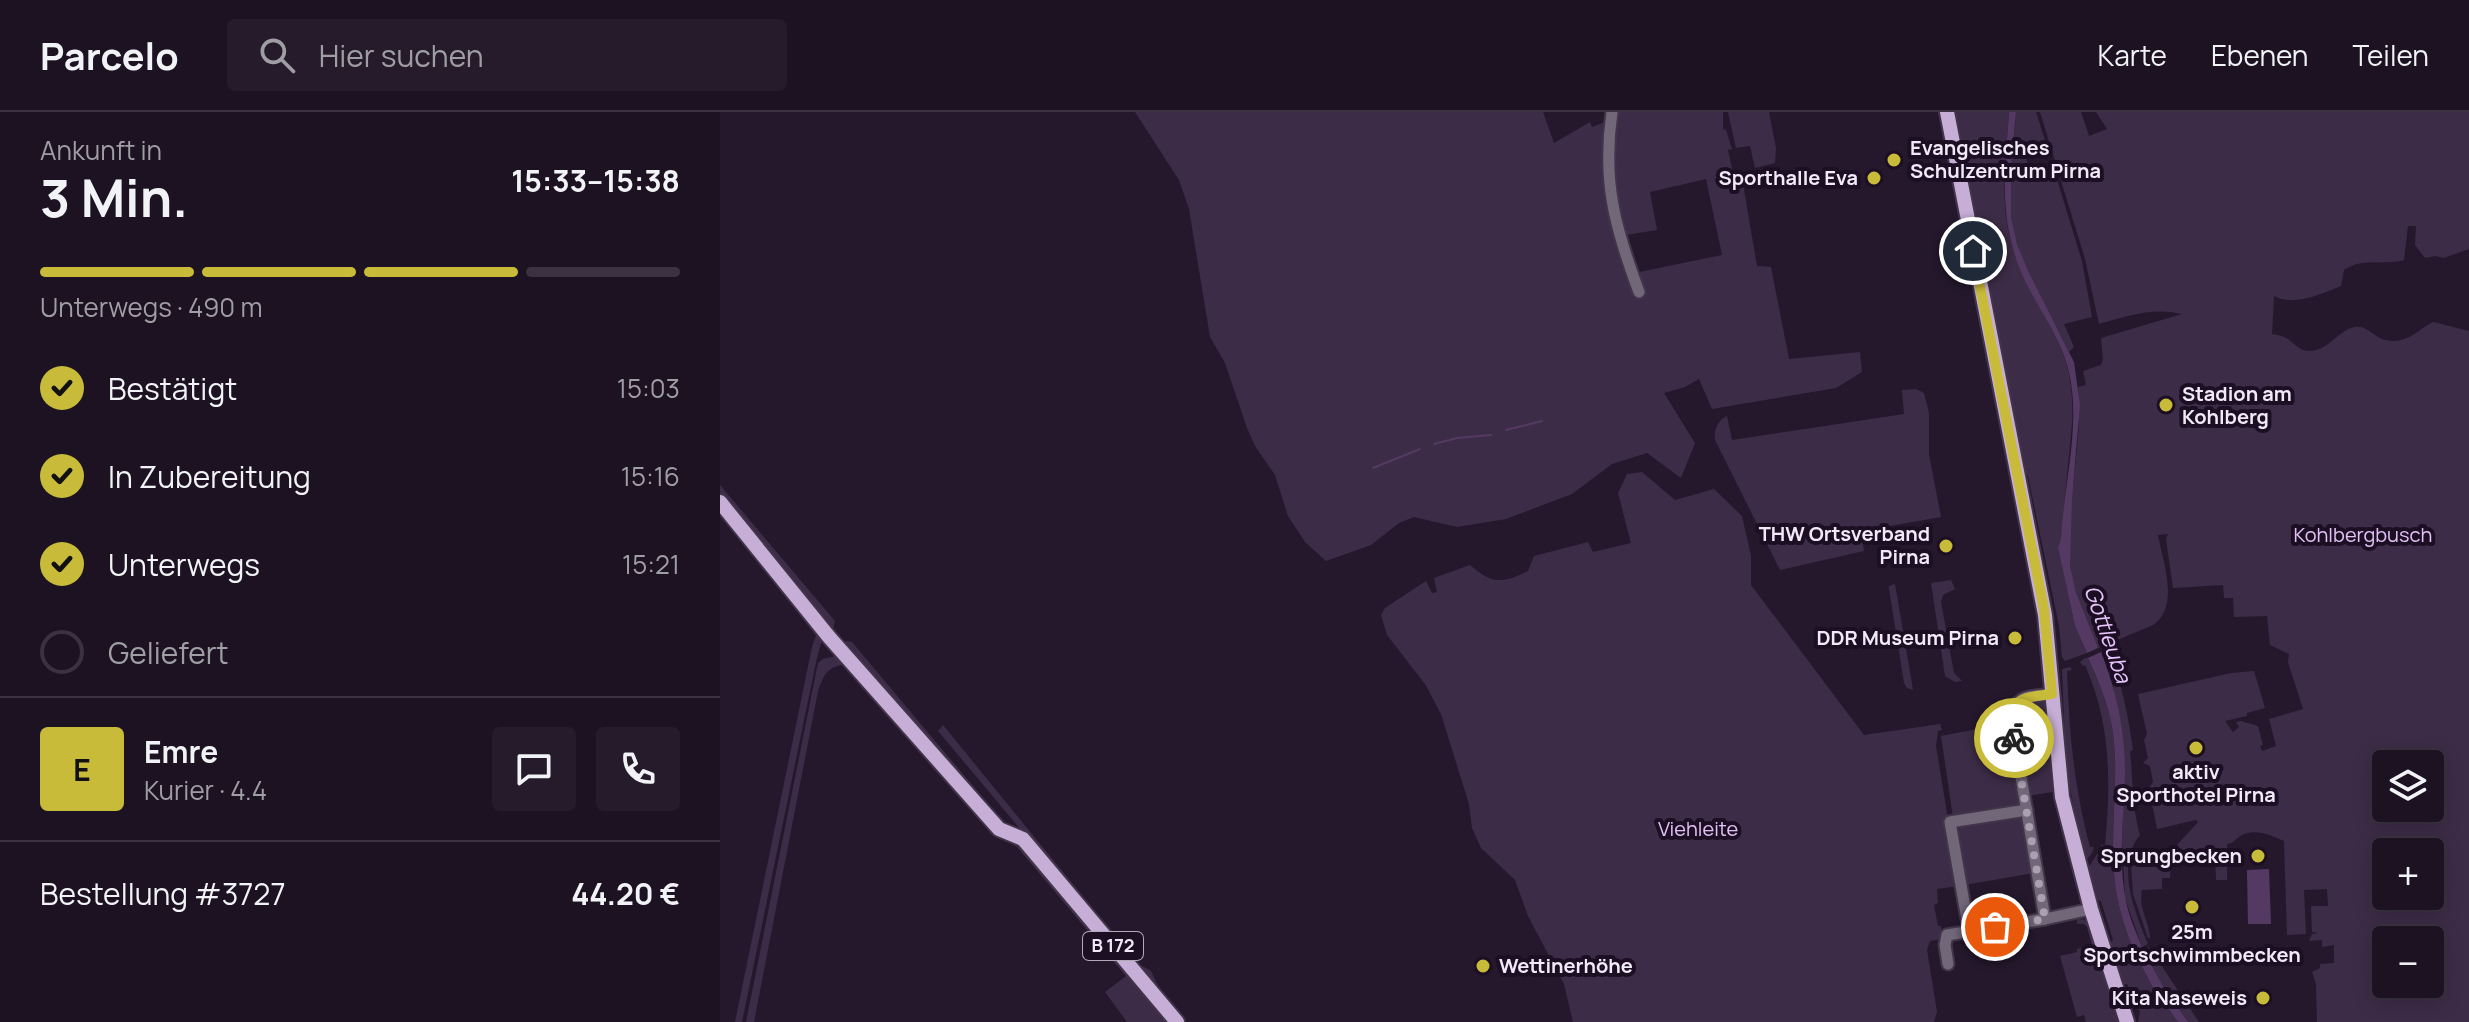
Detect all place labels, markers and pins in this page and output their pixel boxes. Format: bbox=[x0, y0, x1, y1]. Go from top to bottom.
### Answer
place label: Evangelisches Schulzentrum Pirna bbox=[1910, 134, 2101, 184]
marker: Evangelisches Schulzentrum Pirna bbox=[1885, 151, 1903, 169]
place label: Sporthalle Eva bbox=[1719, 164, 1858, 191]
marker: Sporthalle Eva bbox=[1865, 169, 1883, 187]
pin bbox=[1939, 217, 2007, 285]
place label: Stadion am Kohlberg bbox=[2182, 380, 2292, 430]
marker: Stadion am Kohlberg bbox=[2157, 396, 2175, 414]
place label: THW Ortsverband Pirna bbox=[1759, 520, 1930, 570]
marker: THW Ortsverband Pirna bbox=[1937, 537, 1955, 555]
place label: DDR Museum Pirna bbox=[1816, 624, 1999, 651]
marker: DDR Museum Pirna bbox=[2006, 629, 2024, 647]
marker: aktiv Sporthotel Pirna bbox=[2187, 739, 2205, 757]
place label: aktiv Sporthotel Pirna bbox=[2116, 758, 2276, 808]
place label: Sprungbecken bbox=[2101, 842, 2242, 869]
marker: Sprungbecken bbox=[2249, 847, 2267, 865]
pin bbox=[1961, 893, 2029, 961]
marker: 25m Sportschwimmbecken bbox=[2183, 898, 2201, 916]
place label: 25m Sportschwimmbecken bbox=[2083, 918, 2301, 968]
place label: Wettinerhöhe bbox=[1499, 952, 1633, 979]
marker: Wettinerhöhe bbox=[1474, 957, 1492, 975]
place label: Kita Naseweis bbox=[2112, 984, 2247, 1011]
marker: Kita Naseweis bbox=[2254, 989, 2272, 1007]

